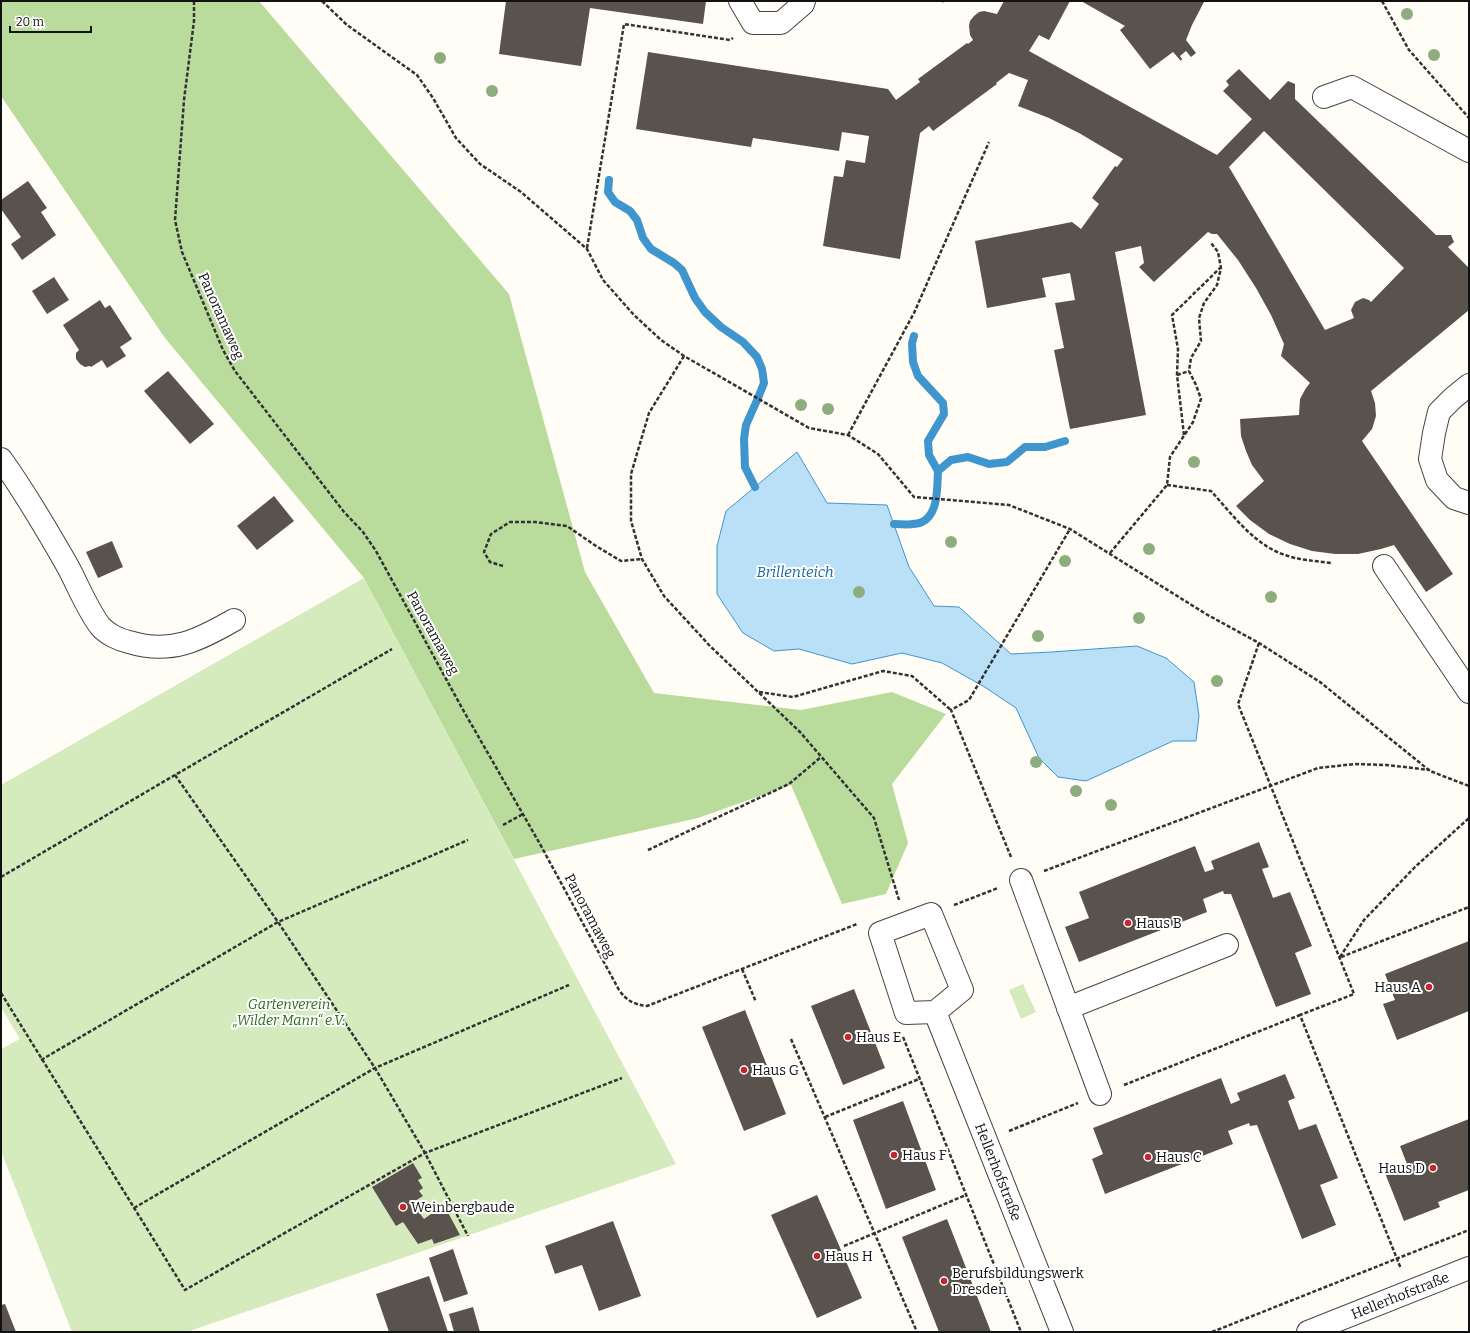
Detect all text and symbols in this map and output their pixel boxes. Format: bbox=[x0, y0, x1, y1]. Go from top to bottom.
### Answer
scale bar bbox=[10, 8, 91, 34]
text: 20 m bbox=[16, 15, 45, 29]
street label: Panoramaweg bbox=[194, 270, 248, 362]
water label: Brillenteich bbox=[756, 563, 834, 581]
street label: Panoramaweg bbox=[403, 588, 463, 678]
street label: Panoramaweg bbox=[561, 871, 619, 961]
place label: Haus B bbox=[1136, 915, 1182, 932]
marker: Haus B bbox=[1123, 918, 1133, 928]
place label: Haus A bbox=[1374, 979, 1421, 996]
marker: Haus A bbox=[1424, 982, 1434, 992]
park label: Gartenverein „Wilder Mann“ e.V. bbox=[232, 996, 345, 1029]
place label: Haus E bbox=[856, 1029, 901, 1046]
marker: Haus E bbox=[843, 1032, 853, 1042]
place label: Haus G bbox=[752, 1062, 799, 1079]
marker: Haus G bbox=[739, 1065, 749, 1075]
street label: Hellerhofstraße bbox=[971, 1120, 1025, 1223]
place label: Haus F bbox=[902, 1147, 947, 1164]
place label: Haus C bbox=[1156, 1149, 1202, 1166]
marker: Haus F bbox=[889, 1150, 899, 1160]
marker: Haus C bbox=[1143, 1152, 1153, 1162]
place label: Haus D bbox=[1378, 1160, 1425, 1177]
marker: Haus D bbox=[1428, 1163, 1438, 1173]
place label: Weinbergbaude bbox=[411, 1199, 515, 1216]
marker: Weinbergbaude bbox=[398, 1202, 408, 1212]
place label: Haus H bbox=[825, 1248, 873, 1265]
marker: Haus H bbox=[812, 1251, 822, 1261]
place label: Berufsbildungswerk Dresden bbox=[952, 1265, 1084, 1298]
street label: Hellerhofstraße bbox=[1349, 1268, 1451, 1323]
marker: Berufsbildungswerk Dresden bbox=[939, 1276, 949, 1286]

